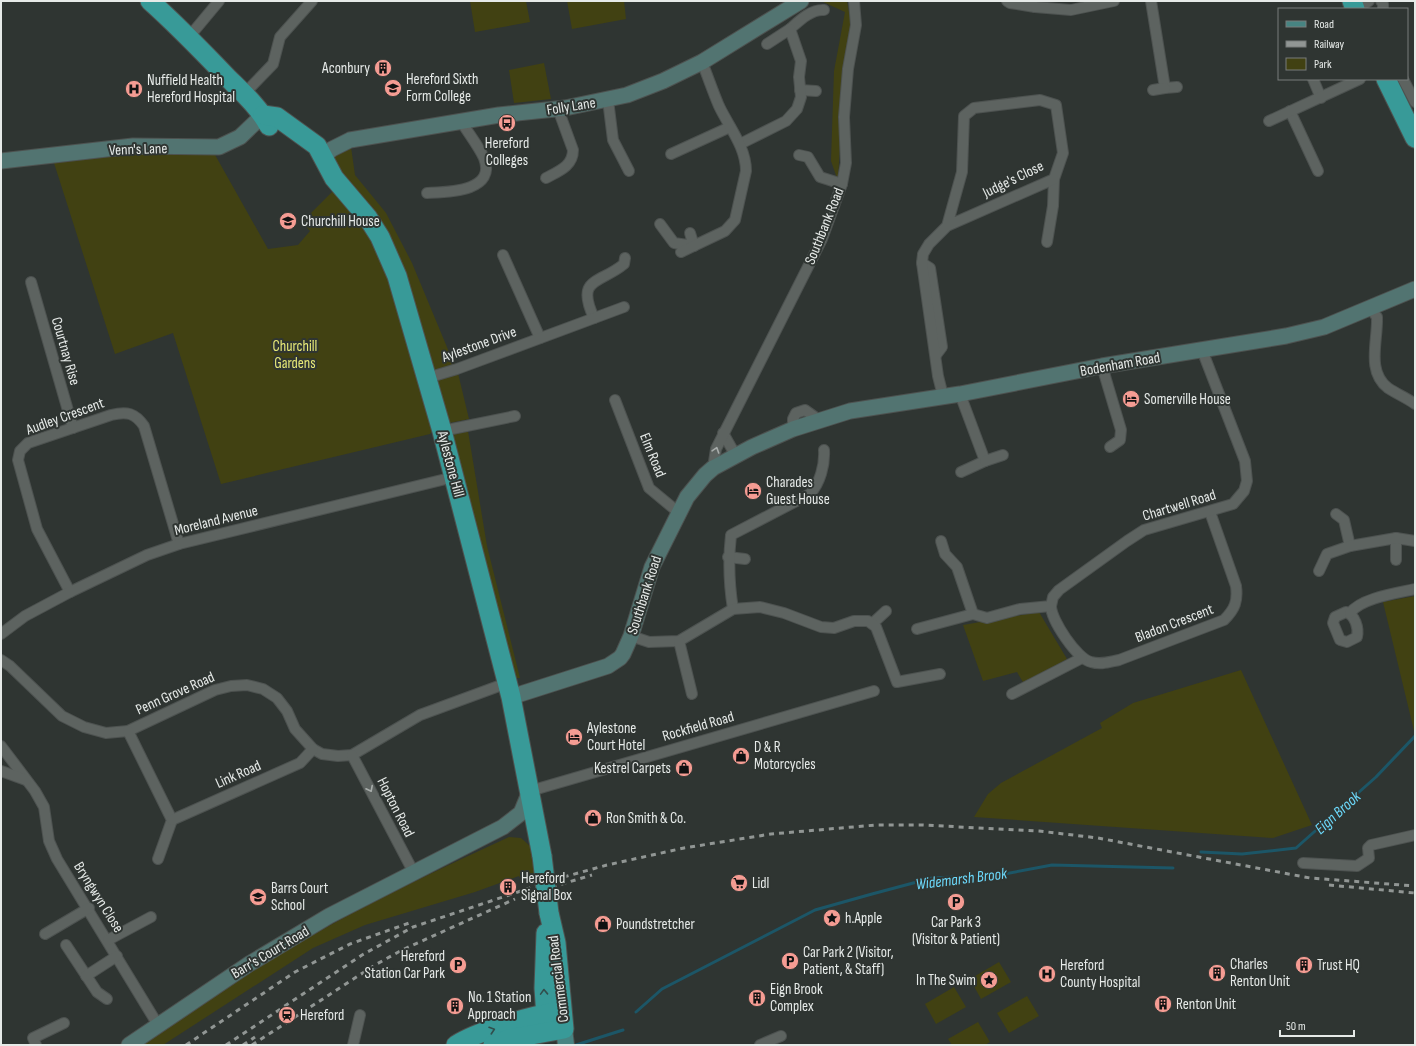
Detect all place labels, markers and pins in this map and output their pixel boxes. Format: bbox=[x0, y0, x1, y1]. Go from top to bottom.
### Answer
building icon: Aconbury bbox=[373, 58, 393, 78]
place label: Aconbury bbox=[321, 59, 370, 78]
place label: Hereford Sixth Form College bbox=[406, 70, 478, 106]
place label: Nuffield Health Hereford Hospital bbox=[147, 71, 235, 107]
school or university icon: Hereford Sixth Form College bbox=[383, 78, 403, 98]
hospital icon: Nuffield Health Hereford Hospital bbox=[124, 79, 144, 99]
bus stop icon: Hereford Colleges bbox=[497, 113, 517, 133]
place label: Hereford Colleges bbox=[485, 134, 529, 170]
school or university icon: Churchill House bbox=[278, 211, 298, 231]
place label: Churchill House bbox=[301, 212, 380, 231]
hotel icon: Somerville House bbox=[1121, 389, 1141, 409]
place label: Somerville House bbox=[1144, 390, 1231, 409]
place label: Charades Guest House bbox=[766, 473, 830, 509]
hotel icon: Charades Guest House bbox=[743, 481, 763, 501]
place label: Aylestone Court Hotel bbox=[586, 719, 645, 755]
hotel icon: Aylestone Court Hotel bbox=[564, 727, 584, 747]
place label: D & R Motorcycles bbox=[754, 738, 816, 774]
shop icon: D & R Motorcycles bbox=[731, 746, 751, 766]
shop icon: Kestrel Carpets bbox=[674, 758, 694, 778]
place label: Kestrel Carpets bbox=[594, 759, 671, 778]
shop icon: Ron Smith & Co. bbox=[583, 808, 603, 828]
place label: Ron Smith & Co. bbox=[606, 809, 686, 828]
place label: Hereford Signal Box bbox=[521, 869, 572, 905]
supermarket icon: Lidl bbox=[729, 873, 749, 893]
place label: Lidl bbox=[752, 874, 769, 893]
building icon: Hereford Signal Box bbox=[498, 877, 518, 897]
place label: Barrs Court School bbox=[271, 879, 329, 915]
school or university icon: Barrs Court School bbox=[248, 887, 268, 907]
parking icon: Car Park 3 (Visitor & Patient) bbox=[946, 892, 966, 912]
place icon: h.Apple bbox=[822, 908, 842, 928]
place label: h.Apple bbox=[845, 909, 882, 928]
place label: Car Park 3 (Visitor & Patient) bbox=[912, 913, 1000, 949]
shop icon: Poundstretcher bbox=[593, 914, 613, 934]
place label: Poundstretcher bbox=[616, 915, 695, 934]
place label: Car Park 2 (Visitor, Patient, & Staff) bbox=[803, 943, 894, 979]
place label: Hereford Station Car Park bbox=[364, 947, 445, 983]
parking icon: Car Park 2 (Visitor, Patient, & Staff) bbox=[780, 951, 800, 971]
parking icon: Hereford Station Car Park bbox=[448, 955, 468, 975]
place label: Charles Renton Unit bbox=[1230, 955, 1290, 991]
building icon: Trust HQ bbox=[1294, 955, 1314, 975]
place label: Hereford County Hospital bbox=[1060, 956, 1140, 992]
place label: Trust HQ bbox=[1317, 956, 1360, 975]
building icon: Charles Renton Unit bbox=[1207, 963, 1227, 983]
hospital icon: Hereford County Hospital bbox=[1037, 964, 1057, 984]
place icon: In The Swim bbox=[979, 970, 999, 990]
place label: In The Swim bbox=[916, 971, 976, 990]
place label: Eign Brook Complex bbox=[770, 980, 823, 1016]
place label: No. 1 Station Approach bbox=[467, 988, 531, 1024]
building icon: Eign Brook Complex bbox=[747, 988, 767, 1008]
building icon: Renton Unit bbox=[1153, 994, 1173, 1014]
place label: Renton Unit bbox=[1176, 995, 1236, 1014]
building icon: No. 1 Station Approach bbox=[445, 996, 465, 1016]
station icon: Hereford bbox=[277, 1005, 297, 1025]
place label: Hereford bbox=[300, 1006, 344, 1025]

